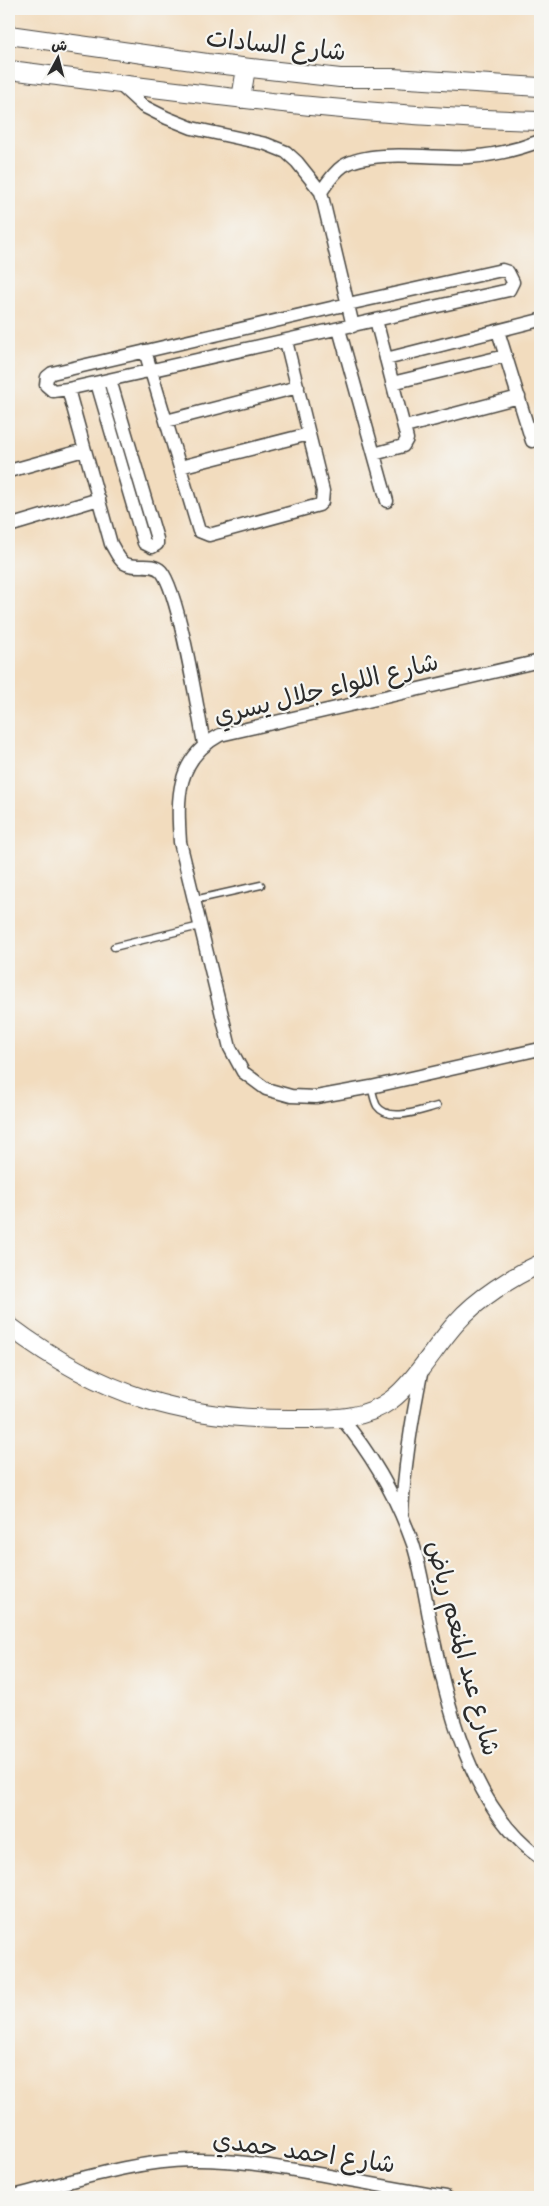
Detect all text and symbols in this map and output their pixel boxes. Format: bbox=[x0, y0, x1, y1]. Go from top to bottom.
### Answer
street label: شارع السادات bbox=[204, 22, 348, 69]
north arrow bbox=[32, 32, 82, 82]
text: ش bbox=[51, 36, 68, 55]
street label: شارع اللواء جلال يسري bbox=[210, 646, 442, 734]
street label: شارع عبد المنعم رياض bbox=[417, 1537, 507, 1760]
street label: شارع احمد حمدي bbox=[210, 2123, 397, 2183]

